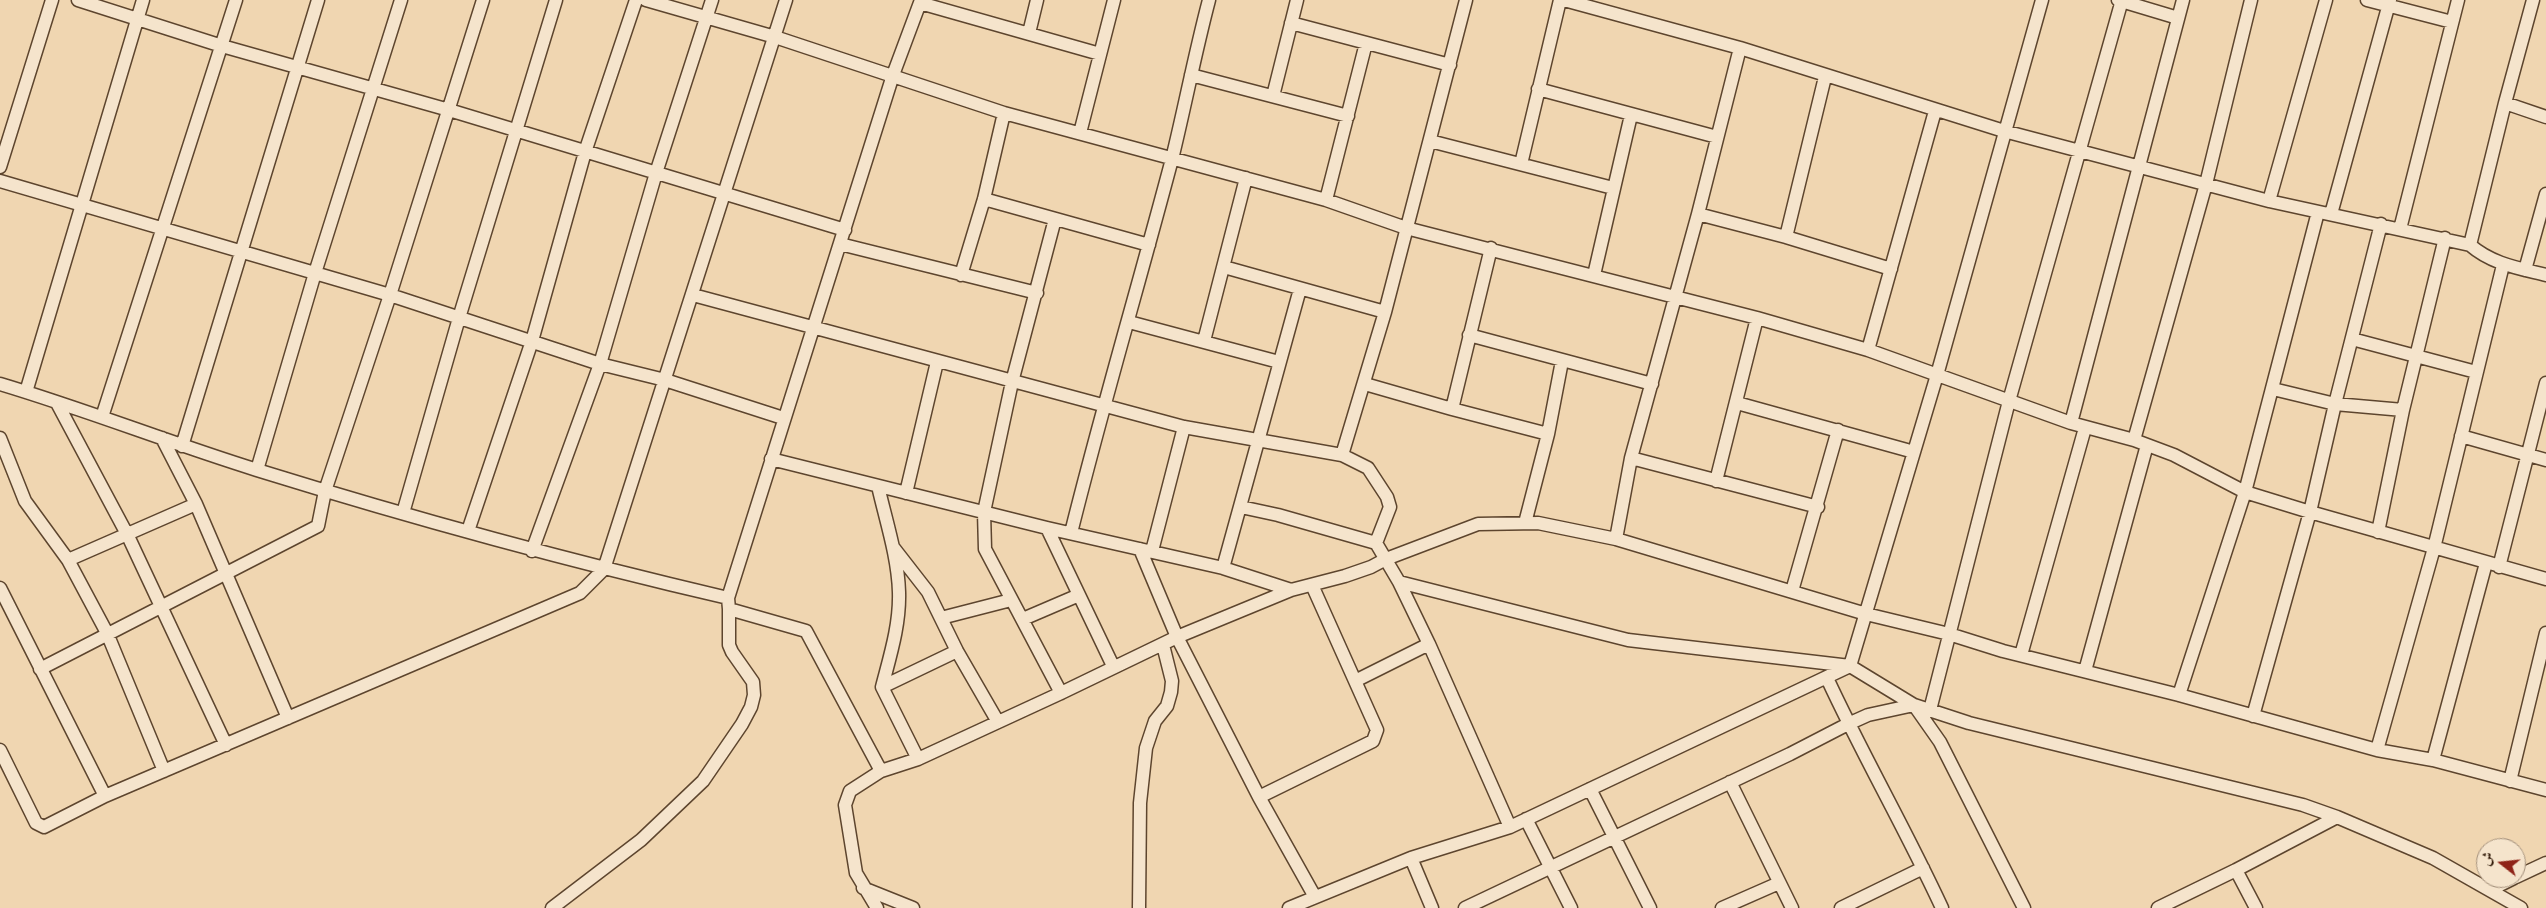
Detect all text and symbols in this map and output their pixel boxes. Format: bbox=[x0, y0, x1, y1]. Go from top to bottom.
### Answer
north arrow bbox=[2476, 838, 2526, 888]
text: ش bbox=[2476, 850, 2498, 868]

